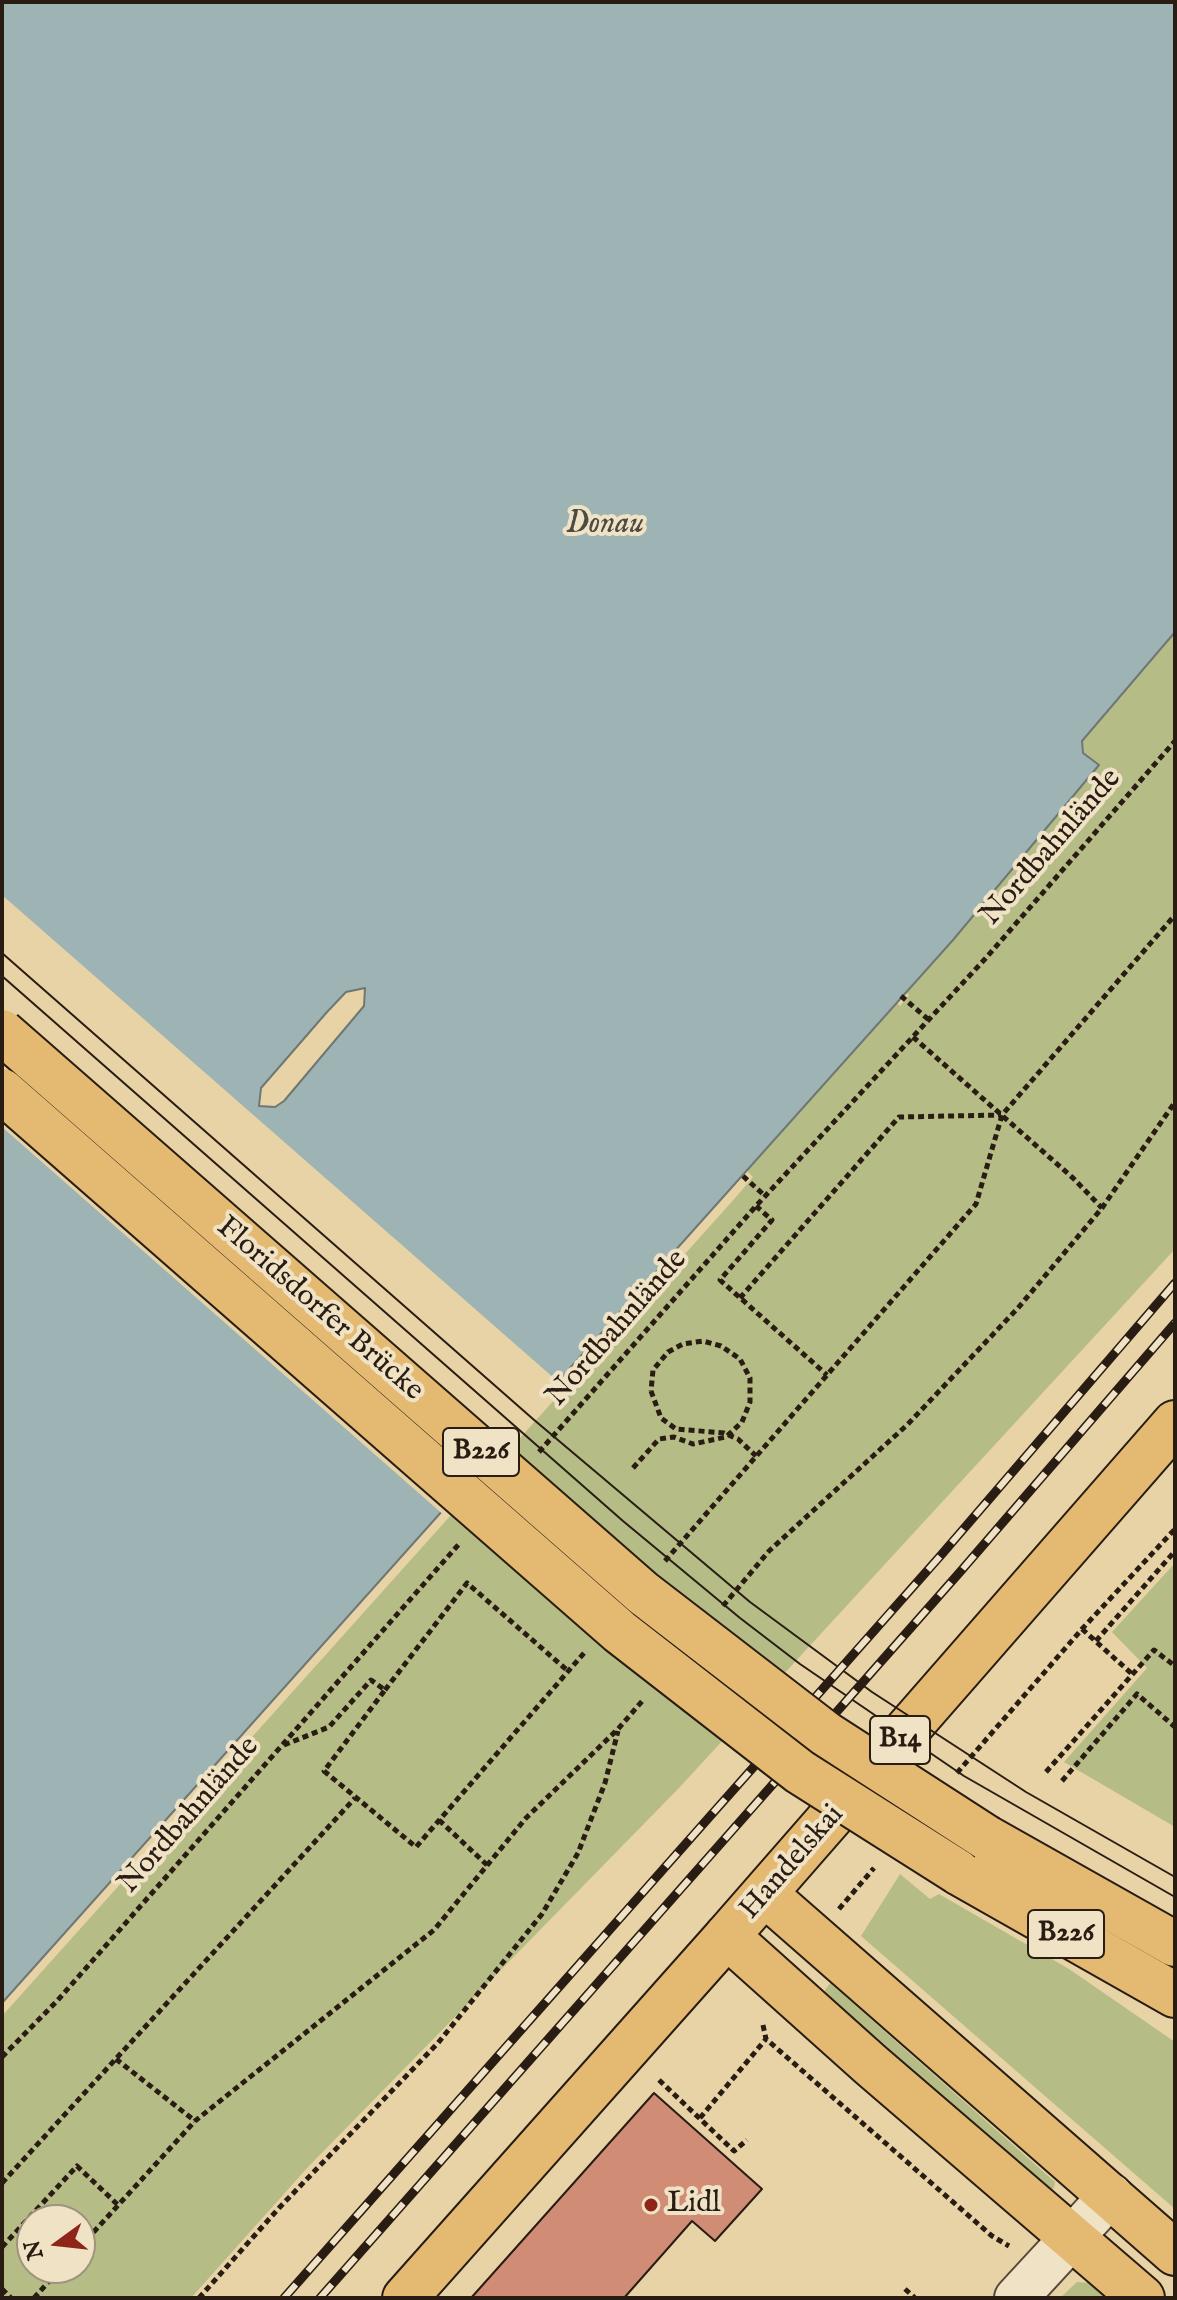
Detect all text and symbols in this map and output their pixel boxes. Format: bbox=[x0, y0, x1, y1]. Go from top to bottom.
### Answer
water label: Donau bbox=[566, 506, 644, 544]
street label: Nordbahnlände bbox=[974, 762, 1130, 934]
street label: Floridsdorfer Brücke bbox=[208, 1210, 430, 1410]
street label: Nordbahnlände bbox=[540, 1243, 696, 1415]
road number: B226 bbox=[443, 1428, 519, 1476]
road number: B14 bbox=[870, 1716, 930, 1764]
street label: Nordbahnlände bbox=[112, 1730, 268, 1902]
street label: Handelskai bbox=[733, 1798, 853, 1928]
road number: B226 bbox=[1028, 1910, 1104, 1958]
place label: Lidl bbox=[667, 2187, 720, 2223]
marker: Lidl bbox=[642, 2196, 660, 2214]
north arrow bbox=[16, 2204, 96, 2284]
text: N bbox=[19, 2237, 51, 2263]

